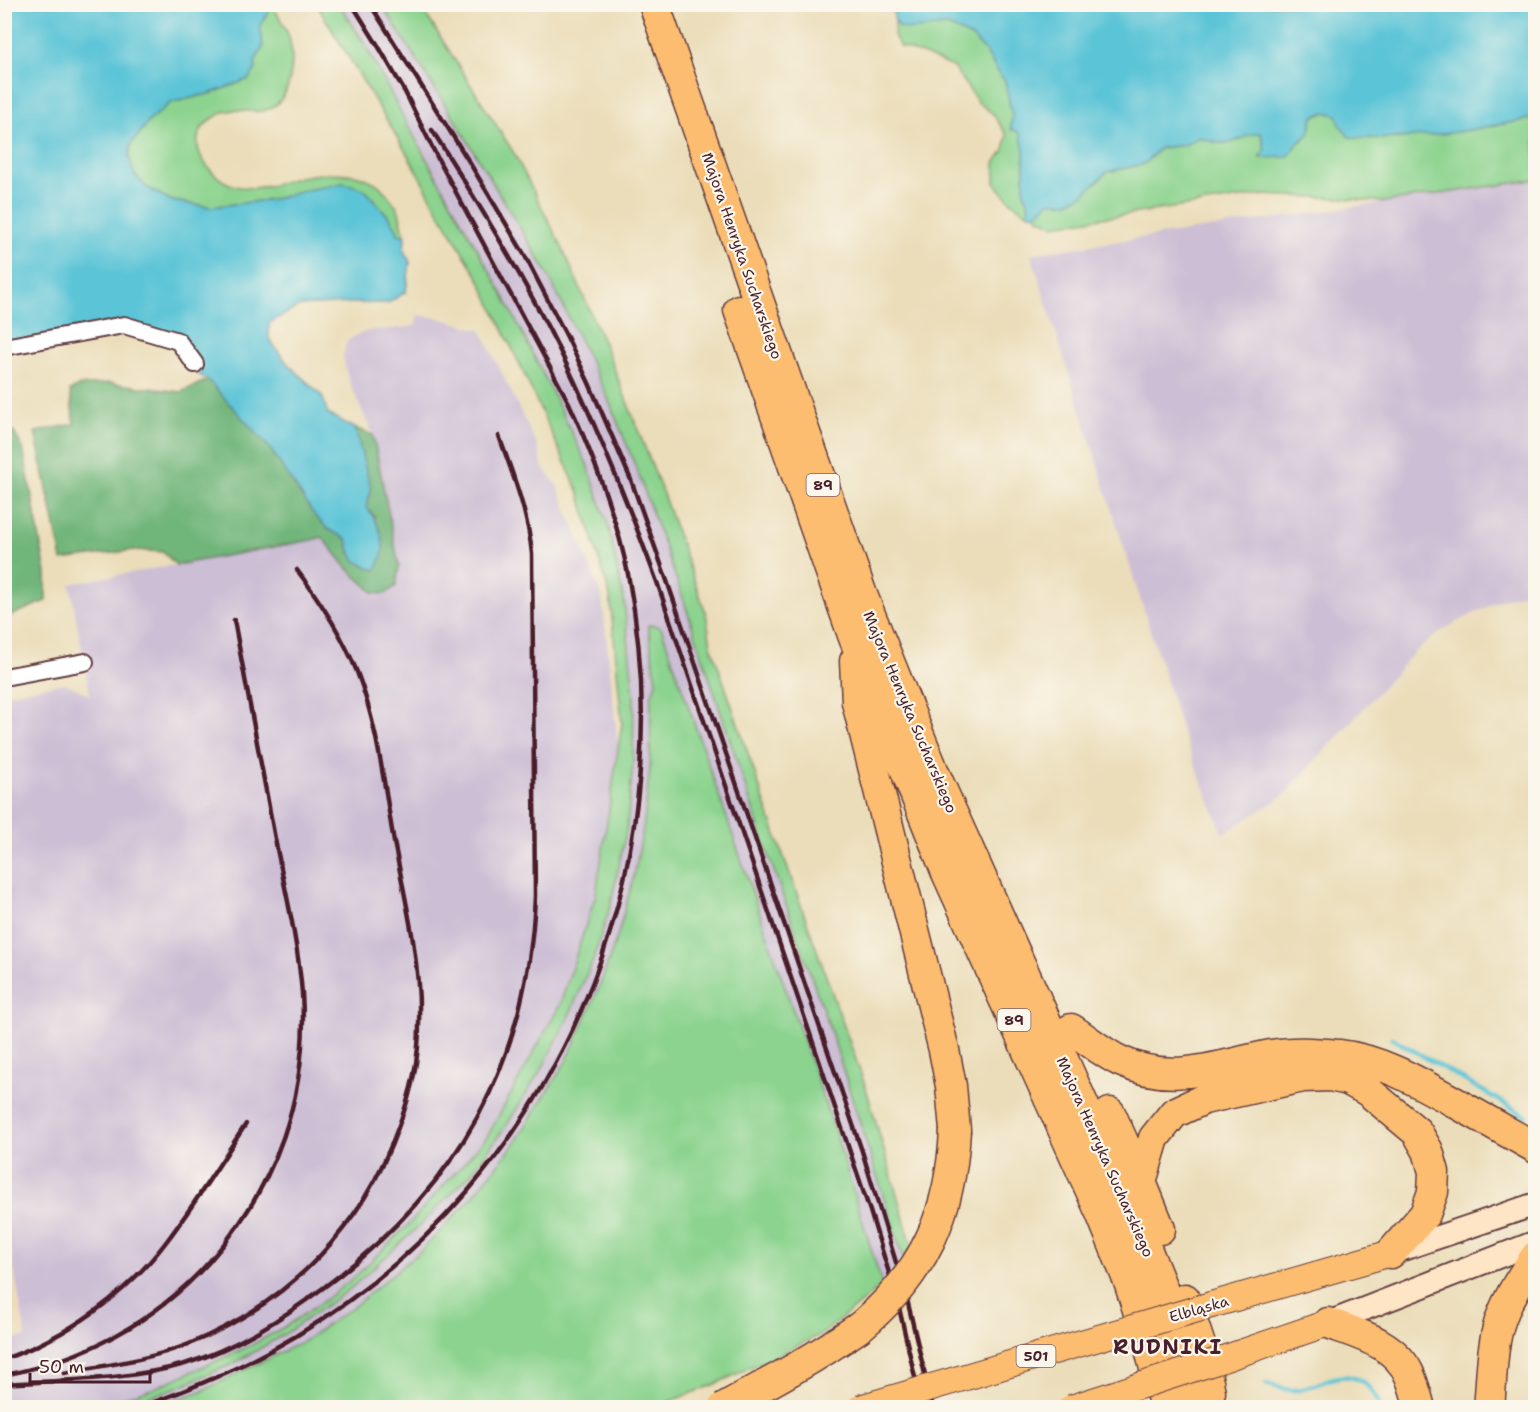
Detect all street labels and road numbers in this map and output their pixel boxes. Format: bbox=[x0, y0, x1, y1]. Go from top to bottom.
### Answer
street label: Majora Henryka Sucharskiego bbox=[697, 150, 787, 362]
road number: 89 bbox=[806, 474, 840, 496]
street label: Majora Henryka Sucharskiego bbox=[858, 608, 962, 816]
road number: 89 bbox=[998, 1009, 1030, 1031]
street label: Majora Henryka Sucharskiego bbox=[1052, 1054, 1158, 1260]
street label: Elbląska bbox=[1167, 1291, 1232, 1327]
road number: 501 bbox=[1016, 1345, 1056, 1367]

